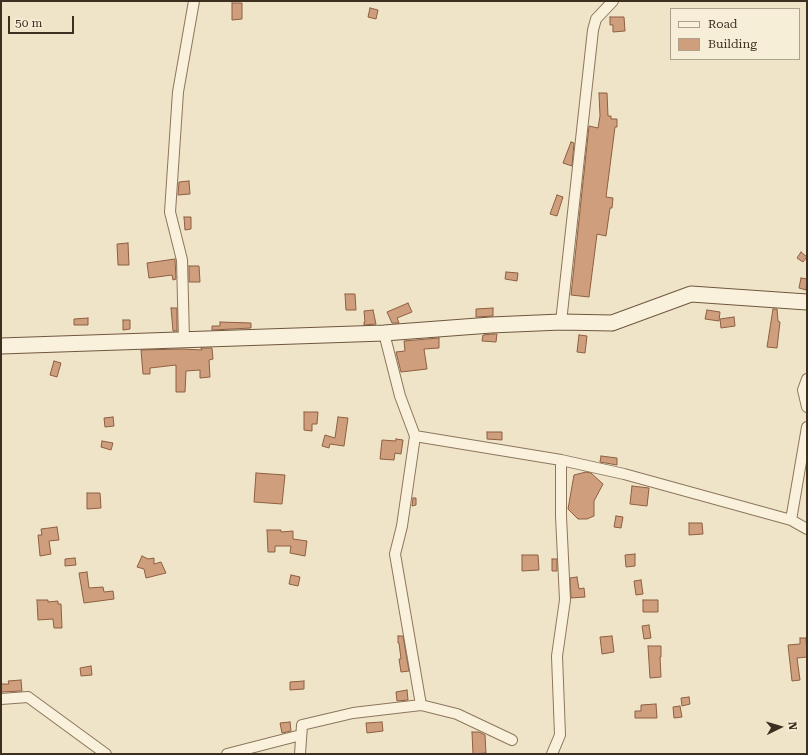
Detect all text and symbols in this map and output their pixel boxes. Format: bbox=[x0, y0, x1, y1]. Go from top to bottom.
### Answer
scale bar bbox=[10, 8, 76, 34]
legend bbox=[670, 8, 800, 60]
text: 50 m bbox=[15, 16, 42, 30]
text: Road bbox=[708, 17, 737, 31]
text: Building bbox=[708, 37, 757, 51]
north arrow bbox=[760, 707, 800, 747]
text: N bbox=[786, 721, 799, 731]

